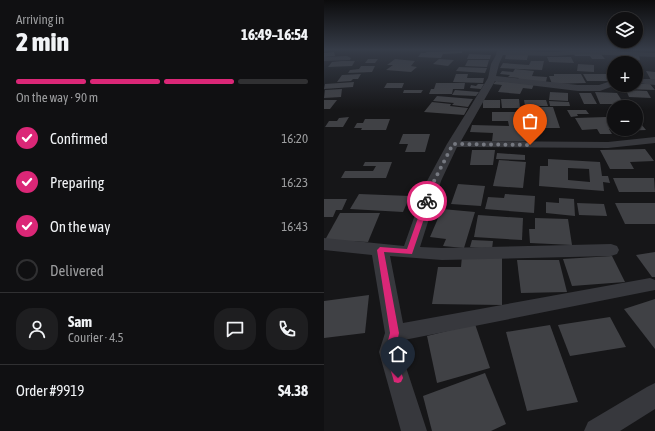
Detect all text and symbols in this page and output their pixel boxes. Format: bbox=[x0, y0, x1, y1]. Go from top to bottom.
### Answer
text: Arriving in bbox=[16, 12, 64, 27]
map controls bbox=[607, 12, 643, 136]
button: layers bbox=[607, 12, 643, 48]
text: 16:49–16:54 bbox=[241, 26, 308, 43]
text: 2 min bbox=[16, 27, 69, 57]
button: + bbox=[607, 56, 643, 92]
text: On the way · 90 m bbox=[16, 90, 98, 105]
button: − bbox=[607, 100, 643, 136]
pin bbox=[513, 104, 547, 145]
icon: bag bbox=[519, 110, 541, 132]
icon: check bbox=[16, 127, 38, 149]
text: Confirmed bbox=[50, 130, 108, 147]
text: 16:20 bbox=[281, 131, 308, 146]
icon: check bbox=[16, 171, 38, 193]
text: Preparing bbox=[50, 174, 104, 191]
text: 16:23 bbox=[281, 175, 308, 190]
courier bbox=[407, 181, 447, 221]
icon: bike bbox=[416, 190, 438, 212]
icon: check bbox=[16, 215, 38, 237]
text: On the way bbox=[50, 218, 111, 235]
text: 16:43 bbox=[281, 219, 308, 234]
text: Delivered bbox=[50, 262, 104, 279]
button: person bbox=[16, 308, 58, 350]
button: chat bbox=[214, 308, 256, 350]
button: phone bbox=[266, 308, 308, 350]
text: Sam bbox=[68, 313, 92, 330]
text: Courier · 4.5 bbox=[68, 330, 124, 345]
pin bbox=[381, 337, 415, 378]
icon: home bbox=[387, 343, 409, 365]
text: Order #9919 bbox=[16, 382, 84, 399]
text: $4.38 bbox=[278, 382, 308, 399]

